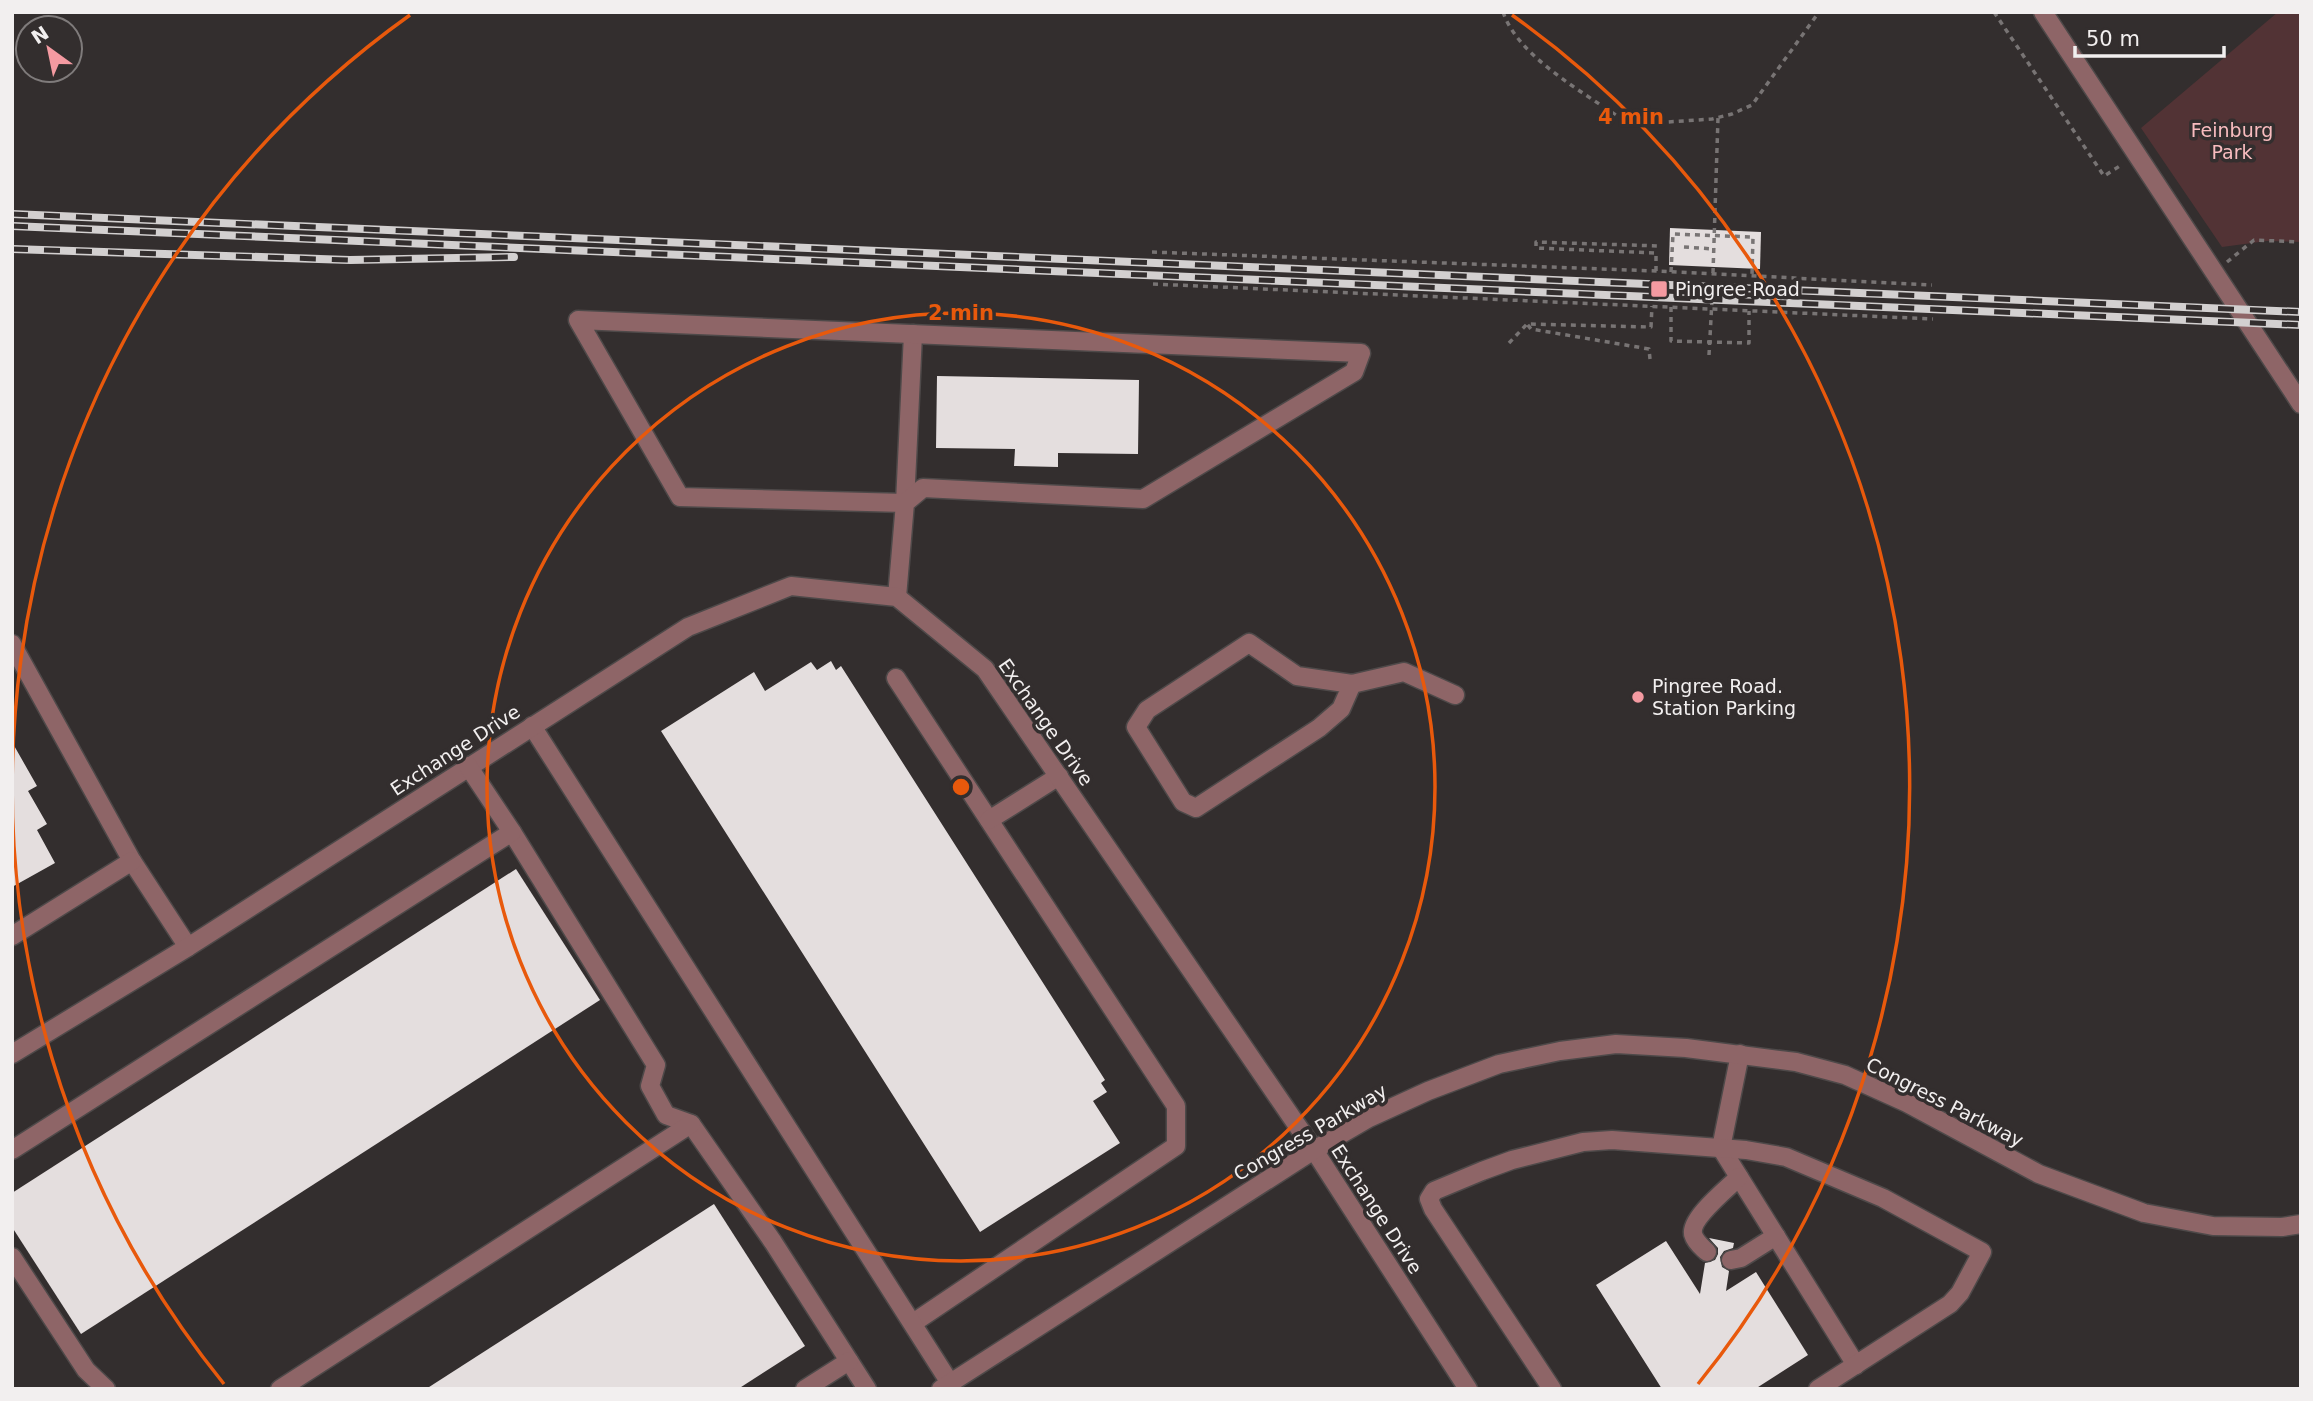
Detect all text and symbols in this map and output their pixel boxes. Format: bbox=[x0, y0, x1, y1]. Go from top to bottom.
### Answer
north arrow bbox=[14, 14, 84, 84]
scale bar bbox=[2075, 14, 2224, 58]
text: N bbox=[27, 21, 52, 48]
text: 50 m bbox=[2086, 27, 2140, 51]
text: 4 min bbox=[1598, 105, 1664, 129]
park label: Feinburg Park bbox=[2191, 119, 2273, 163]
place label: Pingree Road bbox=[1675, 278, 1800, 300]
marker: Pingree Road bbox=[1649, 279, 1669, 299]
text: 2 min bbox=[928, 301, 994, 325]
street label: Exchange Drive bbox=[994, 654, 1098, 790]
place label: Pingree Road. Station Parking bbox=[1652, 675, 1796, 719]
marker: Pingree Road. Station Parking bbox=[1630, 689, 1646, 705]
street label: Exchange Drive bbox=[386, 700, 524, 800]
centre of rings bbox=[949, 775, 973, 799]
street label: Congress Parkway bbox=[1863, 1053, 2027, 1151]
street label: Congress Parkway bbox=[1229, 1079, 1391, 1185]
street label: Exchange Drive bbox=[1327, 1140, 1427, 1278]

